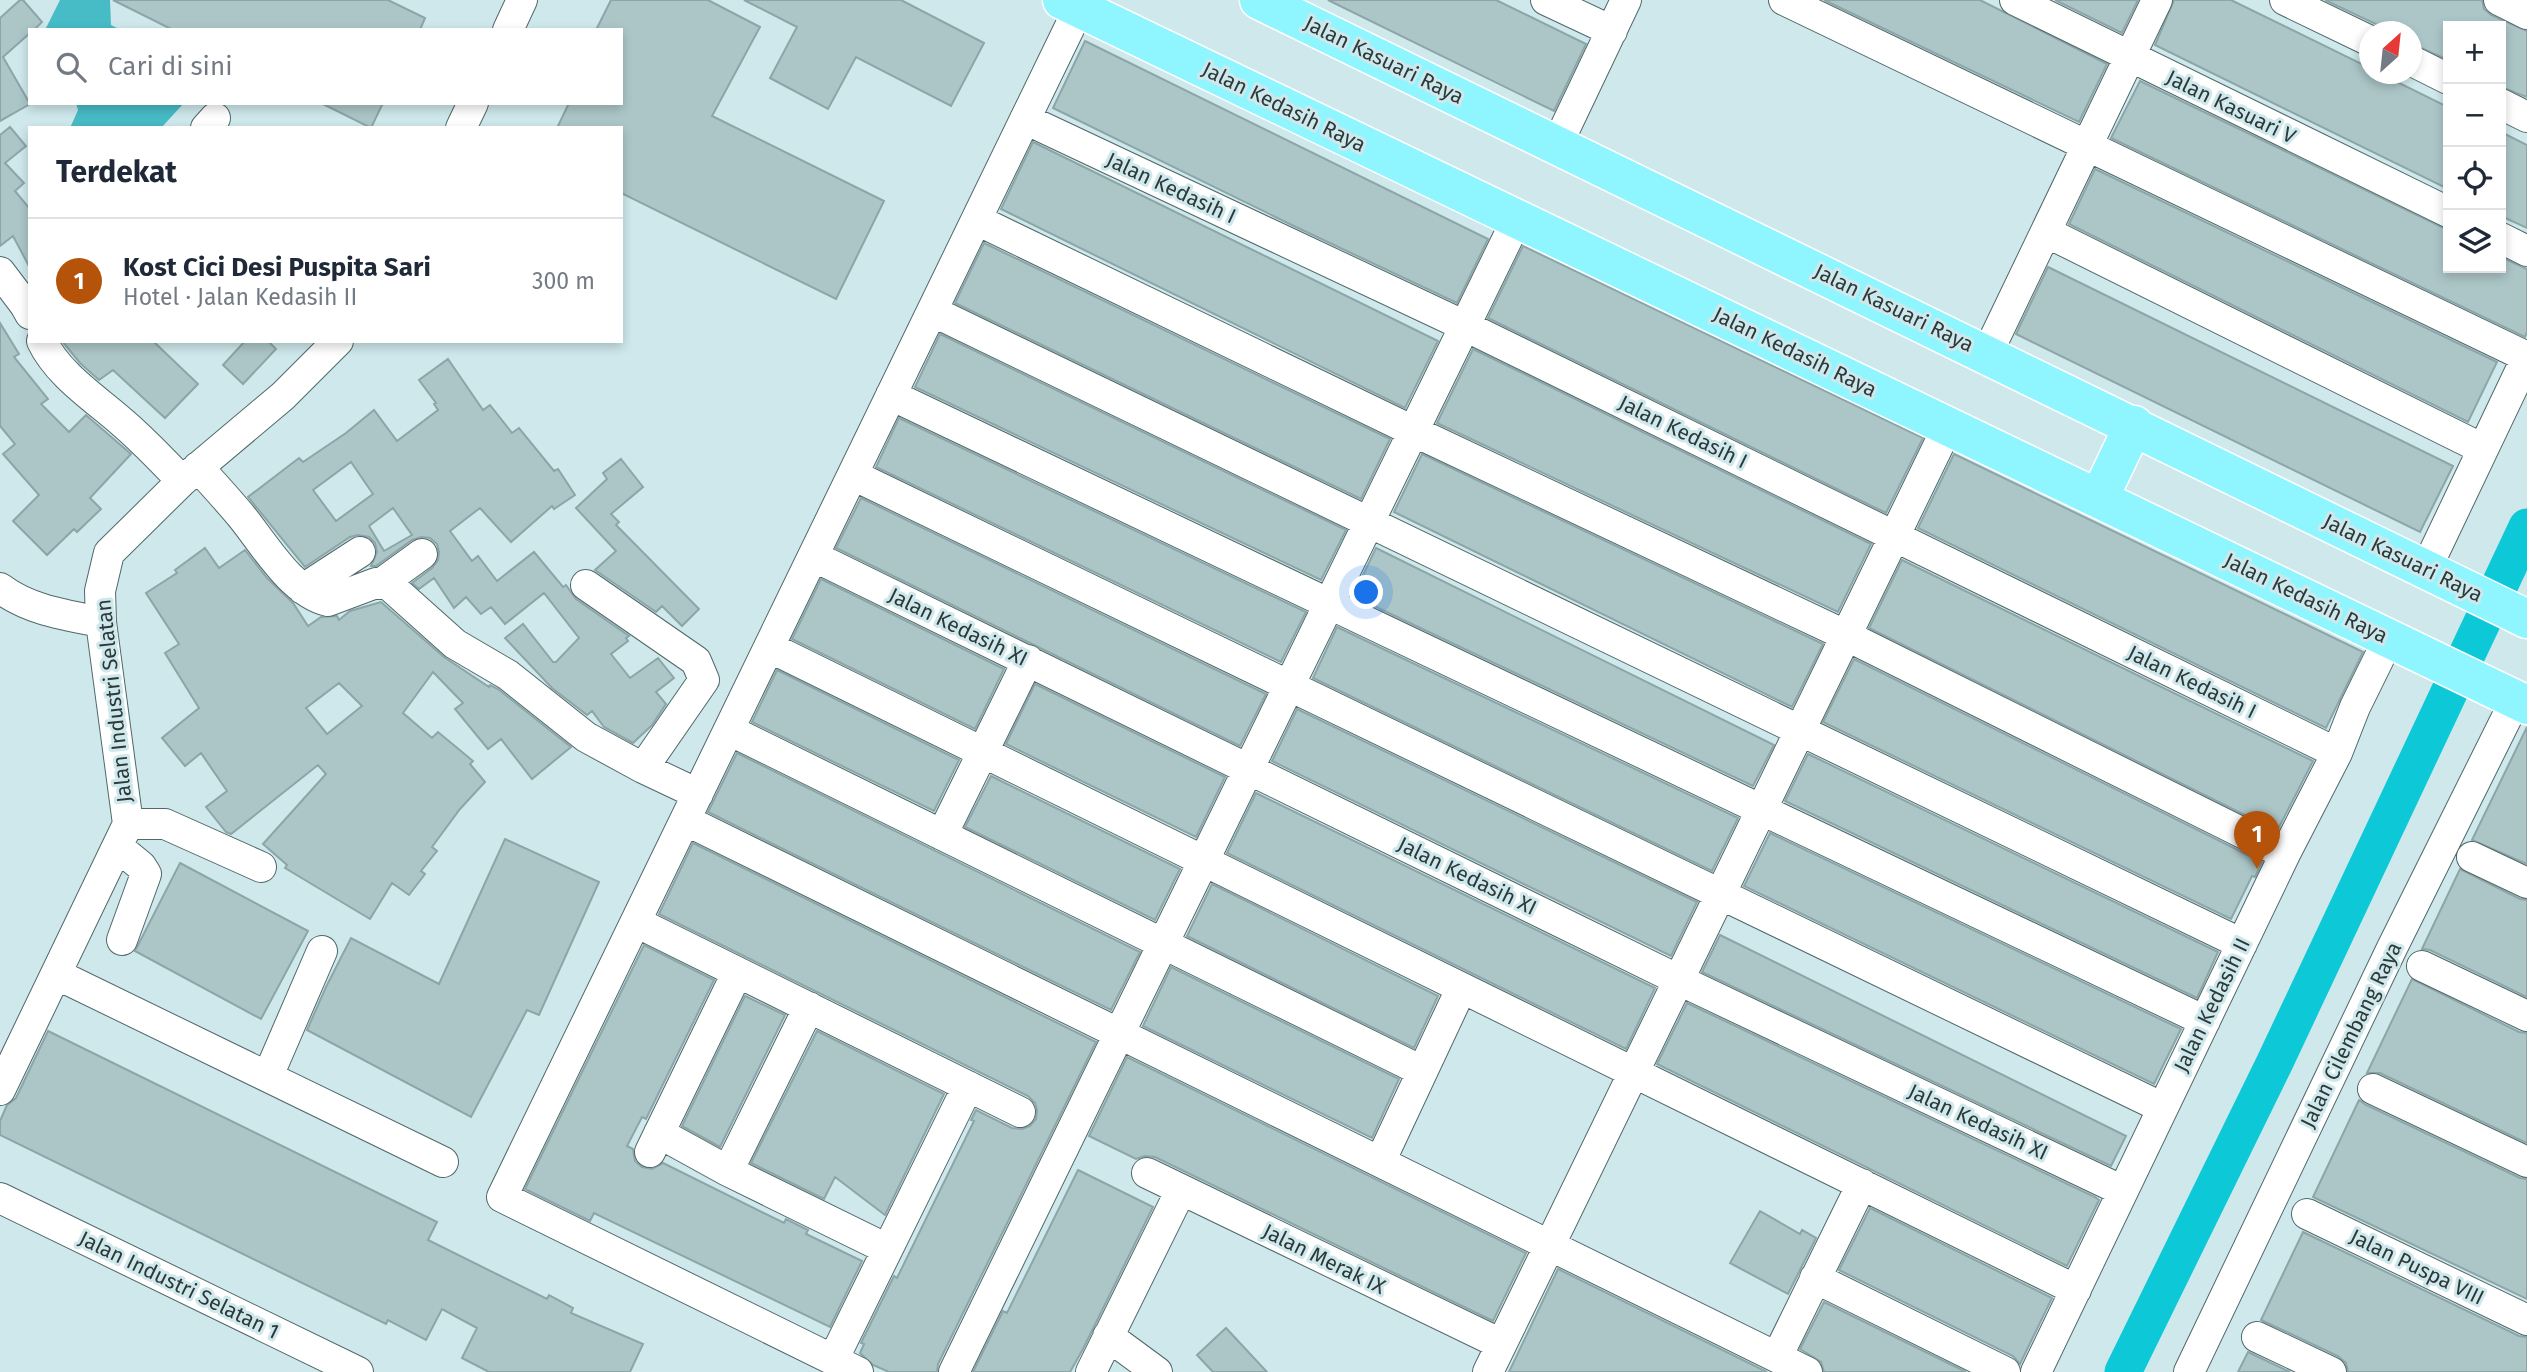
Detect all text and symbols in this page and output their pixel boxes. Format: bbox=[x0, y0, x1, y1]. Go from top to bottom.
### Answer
street label: Jalan Kasuari Raya bbox=[1300, 10, 1468, 110]
north arrow bbox=[2359, 21, 2422, 84]
map controls bbox=[2443, 21, 2506, 273]
button: + bbox=[2443, 21, 2506, 84]
search box bbox=[28, 28, 623, 105]
icon: search bbox=[52, 48, 90, 86]
text: Cari di sini bbox=[108, 51, 233, 82]
street label: Jalan Kedasih Raya bbox=[1198, 56, 1370, 158]
street label: Jalan Kasuari V bbox=[2162, 64, 2300, 150]
button: − bbox=[2443, 84, 2506, 147]
street label: Jalan Kedasih I bbox=[1102, 147, 1240, 229]
button: locate bbox=[2443, 147, 2506, 210]
text: Terdekat bbox=[56, 154, 177, 190]
button: layers bbox=[2443, 210, 2506, 273]
text: Kost Cici Desi Puspita Sari bbox=[123, 252, 431, 283]
street label: Jalan Kasuari Raya bbox=[1810, 258, 1978, 358]
text: 1 bbox=[74, 267, 84, 295]
text: 300 m bbox=[532, 267, 595, 295]
text: Hotel · Jalan Kedasih II bbox=[123, 283, 357, 311]
street label: Jalan Kedasih Raya bbox=[1709, 301, 1881, 403]
street label: Jalan Kedasih I bbox=[1614, 390, 1752, 474]
street label: Jalan Kasuari Raya bbox=[2319, 508, 2487, 608]
street label: Jalan Kedasih Raya bbox=[2220, 547, 2392, 649]
your location bbox=[1349, 575, 1383, 609]
street label: Jalan Kedasih XI bbox=[884, 582, 1032, 672]
street label: Jalan Industri Selatan bbox=[90, 598, 138, 804]
street label: Jalan Kedasih I bbox=[2123, 640, 2261, 724]
pin: 1 bbox=[2234, 811, 2280, 869]
street label: Jalan Kedasih XI bbox=[1393, 831, 1541, 921]
street label: Jalan Kedasih II bbox=[2168, 934, 2256, 1076]
street label: Jalan Cilembang Raya bbox=[2295, 938, 2407, 1132]
street label: Jalan Kedasih XI bbox=[1904, 1078, 2052, 1166]
street label: Jalan Merak IX bbox=[1258, 1218, 1390, 1300]
street label: Jalan Puspa VIII bbox=[2346, 1223, 2488, 1311]
street label: Jalan Industri Selatan 1 bbox=[75, 1225, 283, 1345]

